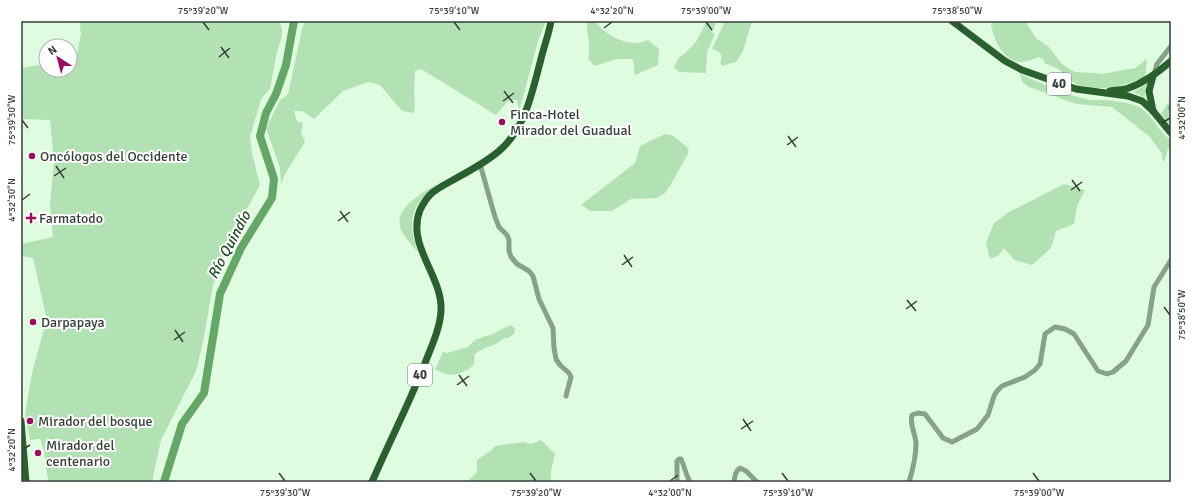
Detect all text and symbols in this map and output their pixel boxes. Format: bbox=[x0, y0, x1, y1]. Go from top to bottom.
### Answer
text: 75°39'20"W bbox=[178, 5, 229, 17]
text: 75°39'10"W bbox=[429, 5, 480, 17]
text: 4°32'20"N bbox=[590, 5, 634, 17]
text: 75°39'00"W bbox=[681, 5, 732, 17]
text: 75°38'50"W bbox=[932, 5, 983, 17]
north arrow bbox=[38, 38, 78, 78]
text: N bbox=[45, 43, 59, 58]
road number: 40 bbox=[1047, 73, 1071, 95]
text: 75°39'30"W bbox=[6, 94, 18, 145]
text: 4°32'00"N bbox=[1176, 96, 1188, 140]
place label: Finca-Hotel Mirador del Guadual bbox=[510, 106, 632, 139]
marker: Finca-Hotel Mirador del Guadual bbox=[497, 117, 507, 127]
place label: Oncólogos del Occidente bbox=[40, 148, 188, 165]
marker: Oncólogos del Occidente bbox=[27, 151, 37, 161]
text: 4°32'30"N bbox=[6, 178, 18, 222]
water label: Río Quindío bbox=[204, 207, 255, 282]
place label: Farmatodo bbox=[39, 210, 103, 227]
marker: Farmatodo bbox=[26, 213, 36, 223]
text: 75°38'50"W bbox=[1176, 289, 1188, 340]
place label: Darpapaya bbox=[41, 314, 105, 331]
marker: Darpapaya bbox=[28, 317, 38, 327]
road number: 40 bbox=[408, 364, 432, 386]
place label: Mirador del bosque bbox=[38, 413, 153, 430]
marker: Mirador del bosque bbox=[25, 416, 35, 426]
text: 4°32'20"N bbox=[6, 428, 18, 472]
place label: Mirador del centenario bbox=[46, 437, 115, 470]
marker: Mirador del centenario bbox=[33, 448, 43, 458]
text: 75°39'30"W bbox=[260, 487, 311, 499]
text: 75°39'20"W bbox=[511, 487, 562, 499]
text: 4°32'00"N bbox=[648, 487, 692, 499]
text: 75°39'10"W bbox=[763, 487, 814, 499]
text: 75°39'00"W bbox=[1014, 487, 1065, 499]

